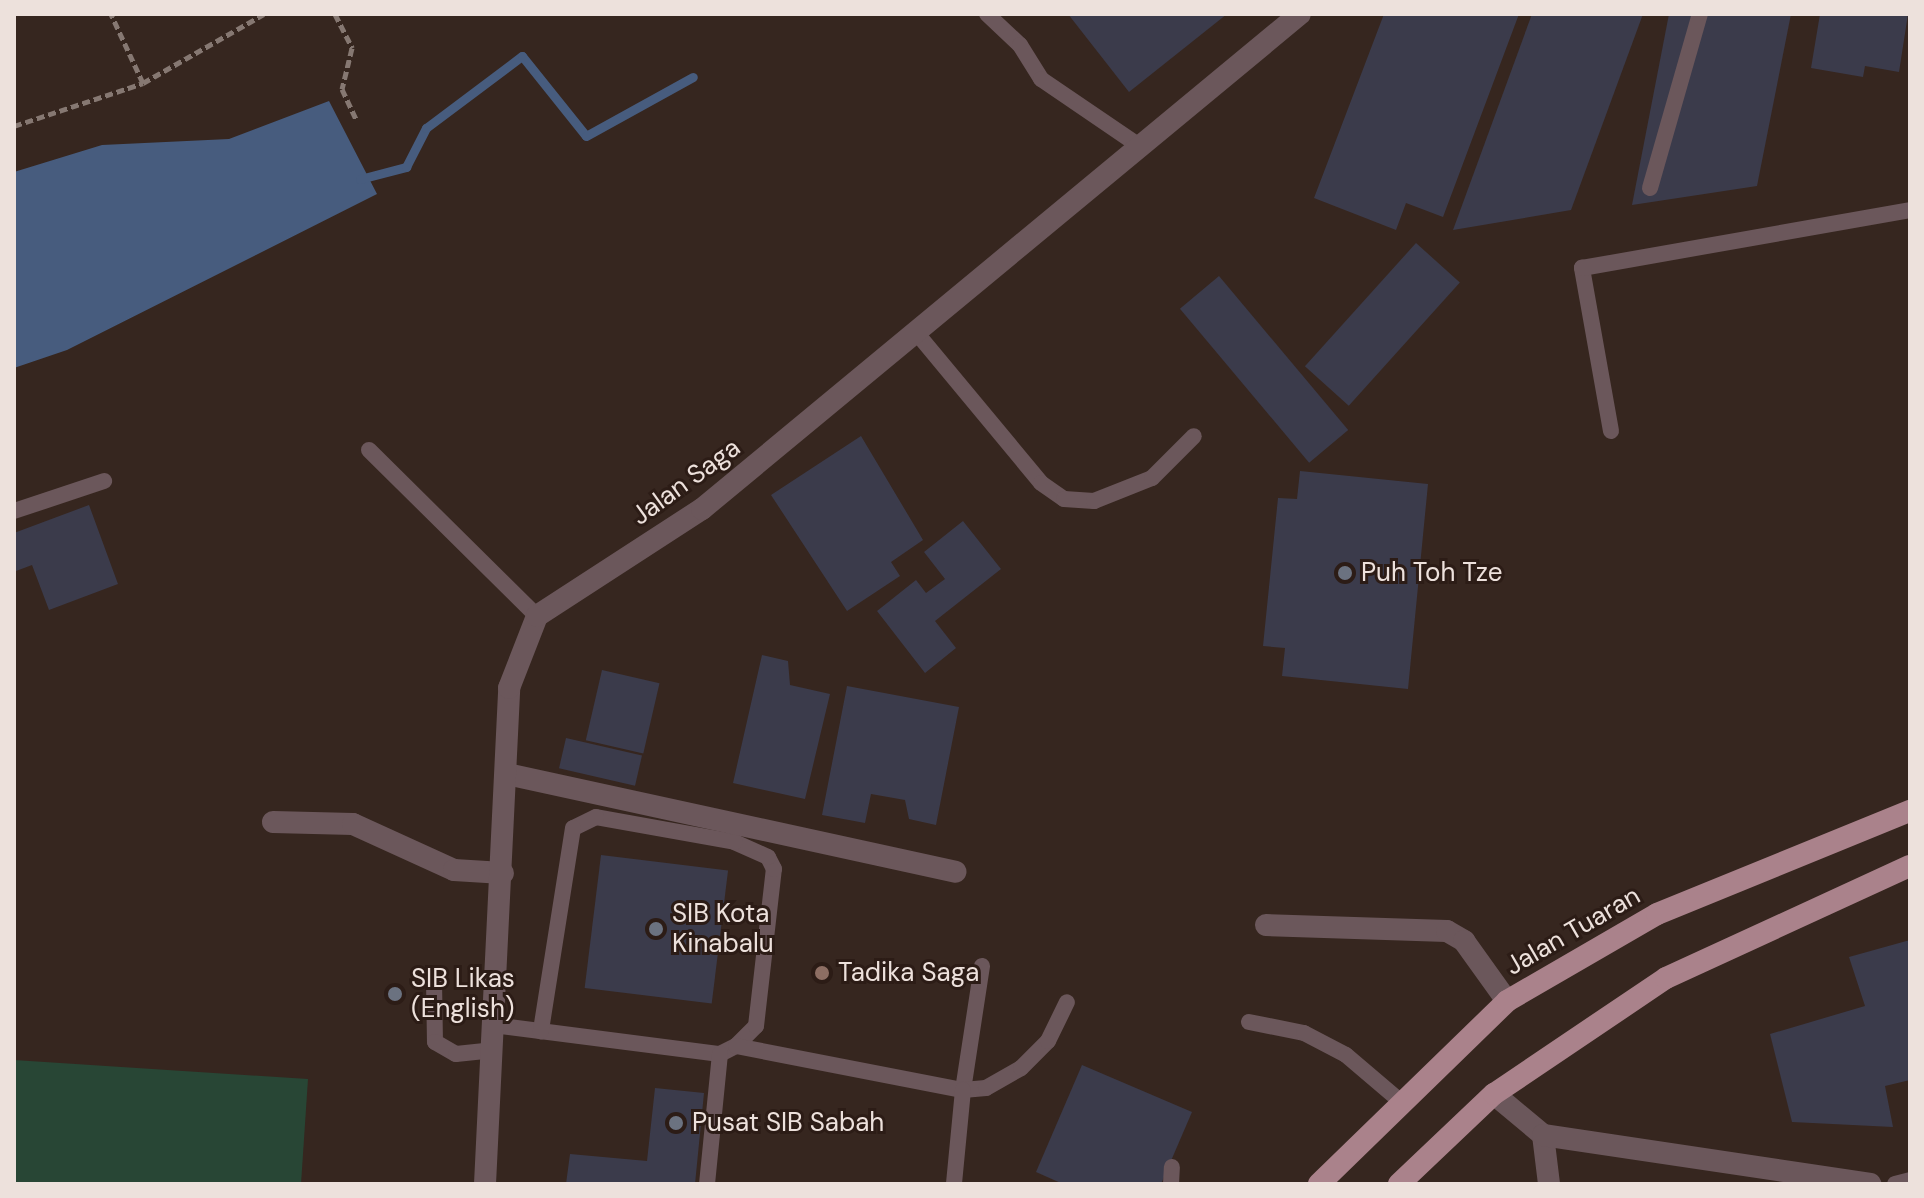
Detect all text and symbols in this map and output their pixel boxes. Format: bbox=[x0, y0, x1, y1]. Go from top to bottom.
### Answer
street label: Jalan Saga bbox=[626, 432, 746, 532]
place label: Puh Toh Tze bbox=[1361, 557, 1503, 589]
marker: Puh Toh Tze bbox=[1336, 564, 1354, 582]
street label: Jalan Tuaran bbox=[1500, 880, 1646, 982]
place label: SIB Kota Kinabalu bbox=[672, 898, 774, 960]
marker: SIB Kota Kinabalu bbox=[647, 920, 665, 938]
place label: Tadika Saga bbox=[838, 957, 979, 989]
place label: SIB Likas (English) bbox=[411, 963, 515, 1024]
marker: Tadika Saga bbox=[813, 964, 831, 982]
marker: SIB Likas (English) bbox=[386, 985, 404, 1003]
place label: Pusat SIB Sabah bbox=[692, 1107, 884, 1139]
marker: Pusat SIB Sabah bbox=[667, 1114, 685, 1132]

